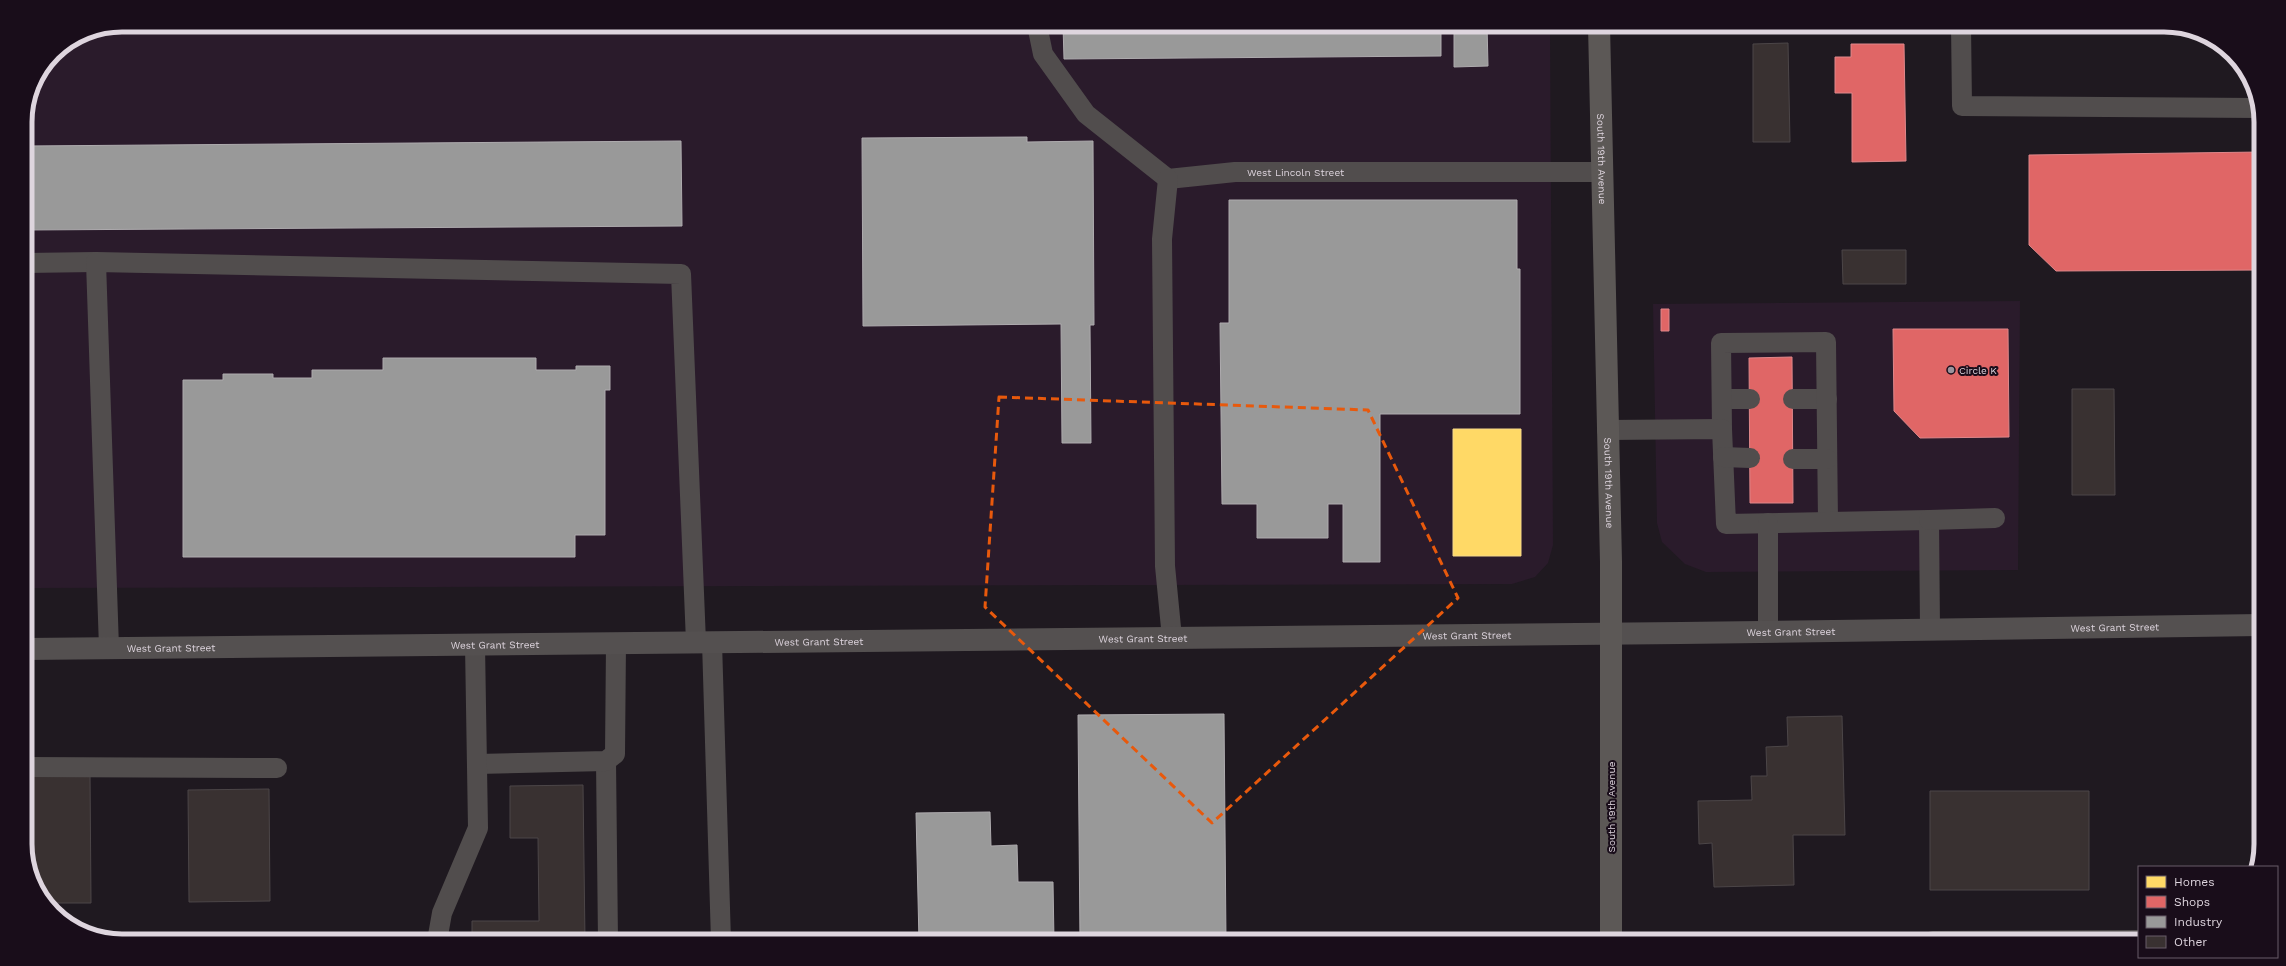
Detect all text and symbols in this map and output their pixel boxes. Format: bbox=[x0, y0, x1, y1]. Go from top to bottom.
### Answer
street label: South 19th Avenue bbox=[1595, 113, 1609, 205]
street label: West Lincoln Street bbox=[1247, 167, 1345, 178]
marker: Circle K bbox=[1946, 365, 1956, 375]
place label: Circle K bbox=[1959, 365, 1997, 376]
street label: South 19th Avenue bbox=[1603, 437, 1616, 529]
street label: West Grant Street bbox=[2070, 621, 2160, 633]
street label: West Grant Street bbox=[1746, 625, 1836, 638]
street label: West Grant Street bbox=[1423, 629, 1512, 641]
street label: West Grant Street bbox=[1099, 632, 1188, 644]
street label: West Grant Street bbox=[775, 635, 864, 647]
street label: West Grant Street bbox=[451, 639, 540, 650]
street label: West Grant Street bbox=[127, 642, 216, 654]
street label: South 19th Avenue bbox=[1606, 761, 1617, 853]
legend bbox=[2138, 866, 2278, 958]
text: Homes bbox=[2174, 875, 2215, 889]
text: Shops bbox=[2174, 895, 2210, 909]
text: Industry bbox=[2174, 915, 2223, 929]
text: Other bbox=[2174, 935, 2207, 949]

